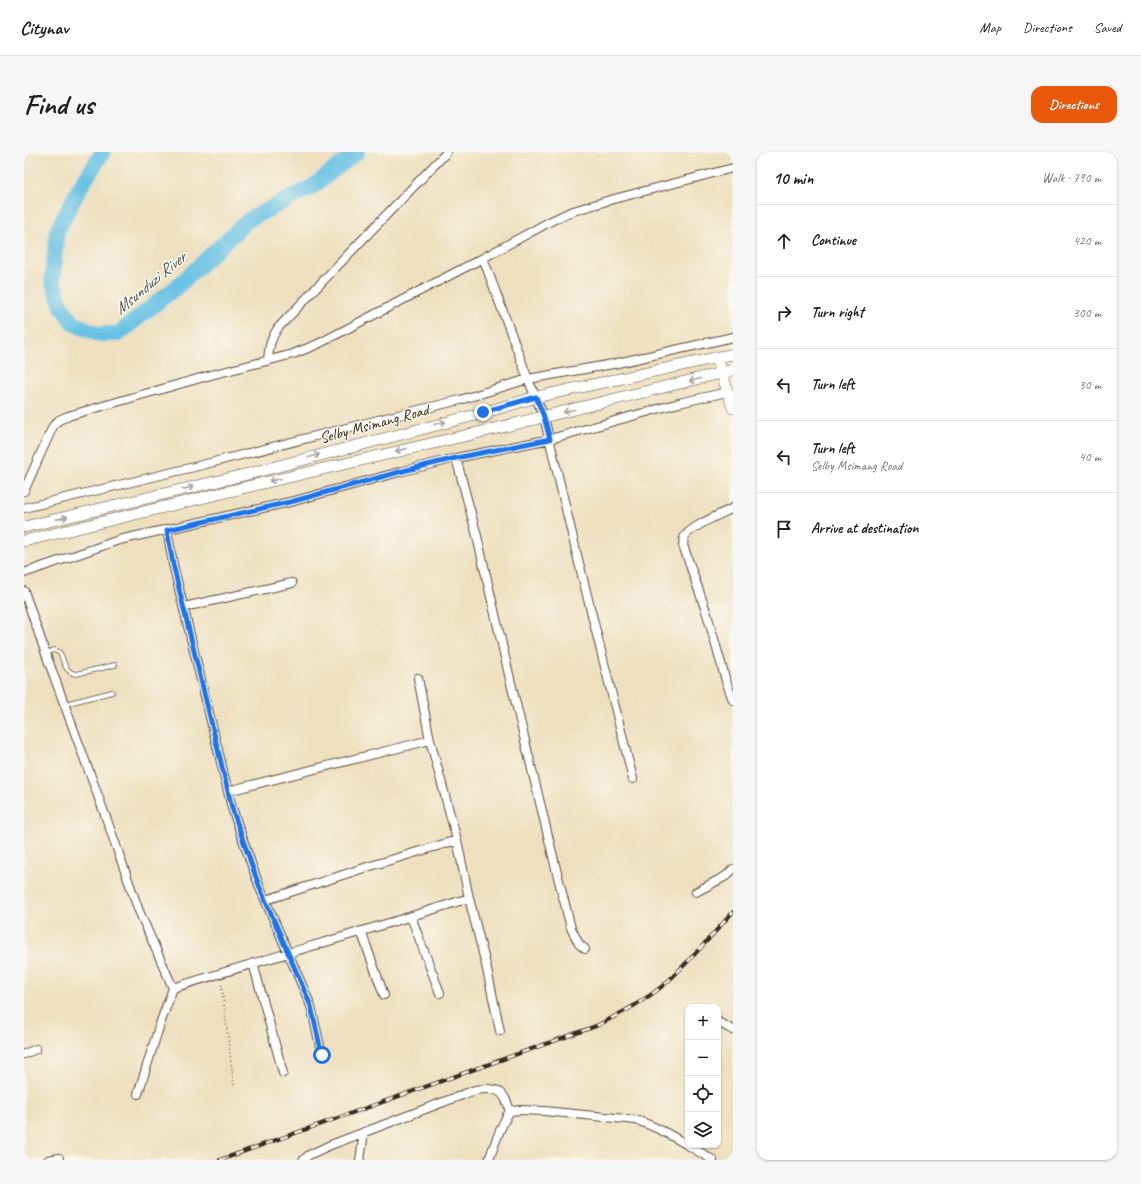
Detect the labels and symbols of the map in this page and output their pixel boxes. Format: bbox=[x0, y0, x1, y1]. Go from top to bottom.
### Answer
water label: Msunduzi River bbox=[110, 245, 192, 319]
one-way arrow bbox=[689, 376, 702, 384]
street label: Selby Msimang Road bbox=[317, 399, 433, 448]
route end bbox=[474, 403, 492, 421]
one-way arrow bbox=[563, 407, 576, 415]
one-way arrow bbox=[433, 419, 446, 427]
one-way arrow bbox=[395, 447, 408, 454]
one-way arrow bbox=[308, 452, 321, 460]
one-way arrow bbox=[269, 477, 282, 484]
one-way arrow bbox=[182, 484, 195, 492]
one-way arrow bbox=[55, 514, 68, 522]
route start bbox=[313, 1046, 331, 1064]

